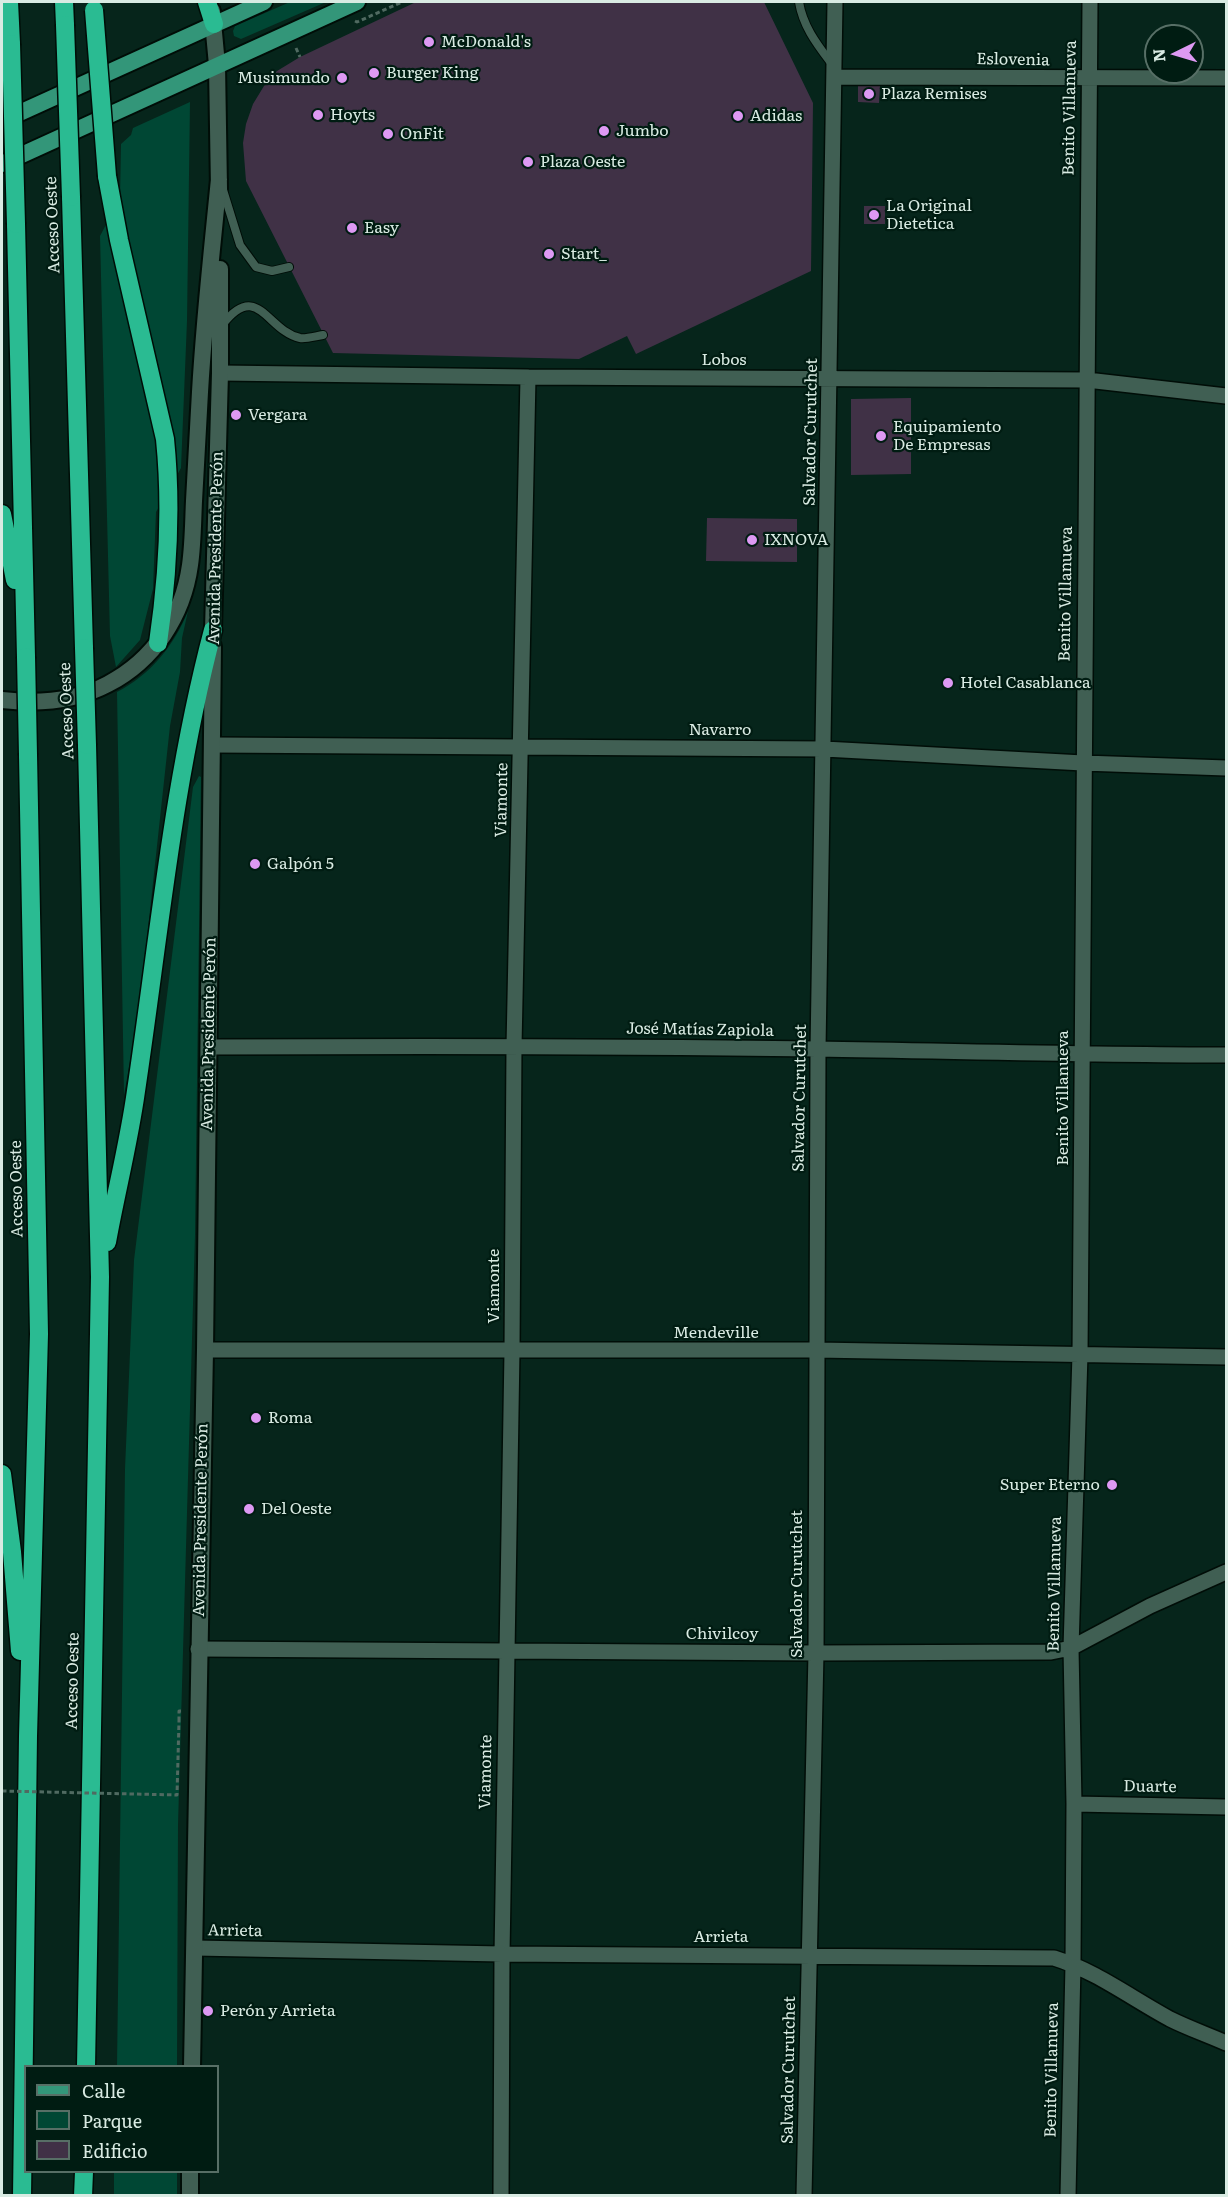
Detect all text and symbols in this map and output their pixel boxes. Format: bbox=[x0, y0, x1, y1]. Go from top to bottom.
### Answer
north arrow bbox=[1144, 24, 1204, 84]
place label: McDonald's bbox=[441, 32, 531, 52]
marker: McDonald's bbox=[422, 35, 436, 49]
street label: Benito Villanueva bbox=[1059, 40, 1081, 176]
text: N bbox=[1146, 48, 1171, 63]
street label: Eslovenia bbox=[976, 50, 1050, 70]
place label: Burger King bbox=[386, 63, 479, 83]
marker: Burger King bbox=[367, 66, 381, 80]
place label: Musimundo bbox=[237, 68, 330, 88]
marker: Musimundo bbox=[335, 71, 349, 85]
place label: Plaza Remises bbox=[881, 84, 987, 104]
marker: Plaza Remises bbox=[862, 87, 876, 101]
place label: Hoyts bbox=[330, 105, 375, 125]
place label: Adidas bbox=[750, 106, 802, 126]
marker: Hoyts bbox=[311, 108, 325, 122]
marker: Adidas bbox=[731, 109, 745, 123]
place label: Jumbo bbox=[616, 121, 669, 141]
place label: OnFit bbox=[400, 124, 444, 144]
marker: Jumbo bbox=[597, 124, 611, 138]
marker: OnFit bbox=[381, 127, 395, 141]
place label: Plaza Oeste bbox=[540, 152, 625, 172]
marker: Plaza Oeste bbox=[521, 155, 535, 169]
street label: Acceso Oeste bbox=[42, 176, 64, 274]
place label: La Original Dietetica bbox=[886, 196, 972, 234]
marker: La Original Dietetica bbox=[867, 208, 881, 222]
place label: Easy bbox=[364, 218, 399, 238]
marker: Easy bbox=[345, 221, 359, 235]
place label: Start_ bbox=[561, 244, 607, 264]
marker: Start_ bbox=[542, 247, 556, 261]
street label: Lobos bbox=[701, 350, 747, 370]
street label: Salvador Curutchet bbox=[800, 358, 822, 506]
place label: Vergara bbox=[248, 405, 307, 425]
marker: Vergara bbox=[229, 408, 243, 422]
place label: Equipamiento De Empresas bbox=[893, 417, 1001, 455]
marker: Equipamiento De Empresas bbox=[874, 429, 888, 443]
street label: Avenida Presidente Perón bbox=[205, 451, 227, 645]
street label: Benito Villanueva bbox=[1055, 526, 1077, 662]
place label: IXNOVA bbox=[764, 530, 828, 550]
marker: IXNOVA bbox=[745, 533, 759, 547]
street label: Acceso Oeste bbox=[56, 662, 78, 760]
place label: Hotel Casablanca bbox=[960, 673, 1091, 693]
marker: Hotel Casablanca bbox=[941, 676, 955, 690]
street label: Navarro bbox=[689, 720, 751, 740]
street label: Viamonte bbox=[492, 762, 512, 838]
place label: Galpón 5 bbox=[267, 854, 334, 874]
marker: Galpón 5 bbox=[248, 857, 262, 871]
street label: Avenida Presidente Perón bbox=[198, 937, 220, 1131]
street label: José Matías Zapiola bbox=[626, 1019, 774, 1041]
street label: Salvador Curutchet bbox=[789, 1024, 811, 1172]
street label: Benito Villanueva bbox=[1053, 1030, 1073, 1166]
street label: Acceso Oeste bbox=[7, 1140, 27, 1238]
street label: Viamonte bbox=[484, 1249, 504, 1323]
street label: Mendeville bbox=[673, 1323, 759, 1343]
place label: Roma bbox=[268, 1408, 312, 1428]
marker: Roma bbox=[249, 1411, 263, 1425]
street label: Avenida Presidente Perón bbox=[190, 1423, 212, 1617]
place label: Super Eterno bbox=[1000, 1475, 1100, 1495]
marker: Super Eterno bbox=[1105, 1478, 1119, 1492]
place label: Del Oeste bbox=[261, 1499, 332, 1519]
marker: Del Oeste bbox=[242, 1502, 256, 1516]
street label: Salvador Curutchet bbox=[787, 1510, 807, 1658]
street label: Benito Villanueva bbox=[1044, 1516, 1066, 1652]
street label: Chivilcoy bbox=[686, 1624, 758, 1644]
street label: Acceso Oeste bbox=[63, 1632, 83, 1730]
street label: Viamonte bbox=[476, 1734, 496, 1810]
street label: Duarte bbox=[1123, 1777, 1177, 1797]
street label: Arrieta bbox=[207, 1921, 263, 1941]
street label: Arrieta bbox=[694, 1927, 748, 1947]
street label: Salvador Curutchet bbox=[778, 1996, 800, 2144]
place label: Perón y Arrieta bbox=[220, 2001, 336, 2021]
street label: Benito Villanueva bbox=[1041, 2002, 1063, 2138]
marker: Perón y Arrieta bbox=[201, 2004, 215, 2018]
legend bbox=[24, 2065, 219, 2173]
text: Calle bbox=[82, 2077, 125, 2104]
text: Parque bbox=[82, 2107, 142, 2134]
text: Edificio bbox=[82, 2137, 148, 2164]

